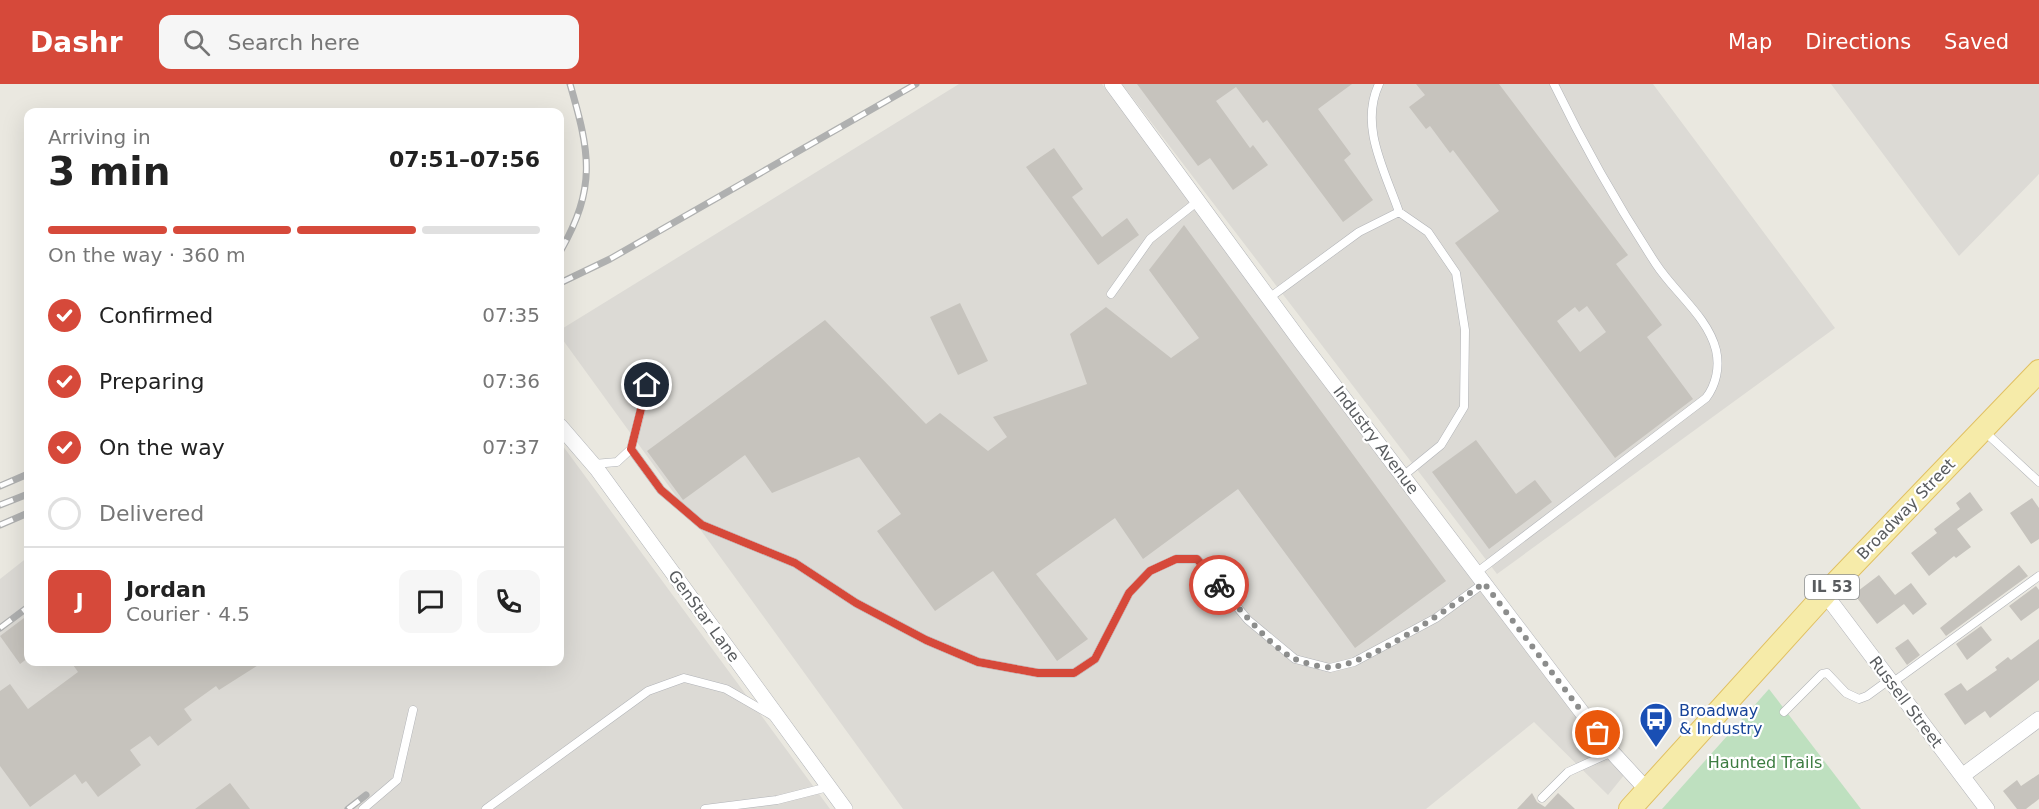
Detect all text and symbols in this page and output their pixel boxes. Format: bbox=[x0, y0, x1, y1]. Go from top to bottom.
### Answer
search box bbox=[159, 15, 579, 69]
text: Dashr bbox=[30, 26, 123, 59]
icon: search bbox=[180, 26, 213, 59]
text: Search here bbox=[228, 30, 360, 55]
text: Map bbox=[1728, 30, 1772, 54]
text: Directions bbox=[1805, 30, 1911, 54]
text: Saved bbox=[1944, 30, 2009, 54]
text: Arriving in bbox=[48, 125, 151, 149]
text: 07:51–07:56 bbox=[389, 147, 540, 172]
text: 3 min bbox=[48, 149, 170, 194]
text: On the way · 360 m bbox=[48, 243, 246, 267]
icon: check bbox=[48, 299, 81, 332]
text: Confirmed bbox=[99, 303, 213, 328]
text: 07:35 bbox=[482, 303, 540, 327]
pin bbox=[621, 359, 672, 410]
icon: check bbox=[48, 365, 81, 398]
icon: home bbox=[630, 368, 663, 401]
text: Preparing bbox=[99, 369, 205, 394]
text: 07:36 bbox=[482, 369, 540, 393]
street label: Industry Avenue bbox=[1329, 382, 1423, 498]
icon: check bbox=[48, 431, 81, 464]
text: On the way bbox=[99, 435, 225, 460]
text: 07:37 bbox=[482, 435, 540, 459]
street label: Broadway Street bbox=[1853, 455, 1959, 563]
text: Delivered bbox=[99, 501, 204, 526]
courier bbox=[1189, 555, 1249, 615]
street label: GenStar Lane bbox=[664, 566, 744, 666]
icon: bike bbox=[1203, 569, 1236, 602]
button: chat bbox=[399, 570, 462, 633]
button: phone bbox=[477, 570, 540, 633]
road number: IL 53 bbox=[1805, 575, 1859, 599]
text: Jordan bbox=[126, 577, 206, 602]
text: J bbox=[75, 589, 84, 614]
text: Courier · 4.5 bbox=[126, 602, 250, 626]
street label: Russell Street bbox=[1865, 652, 1947, 752]
bus stop icon: Broadway & Industry bbox=[1638, 701, 1674, 748]
place label: Broadway & Industry bbox=[1679, 701, 1762, 738]
pin bbox=[1572, 707, 1623, 758]
icon: bag bbox=[1581, 716, 1614, 749]
park label: Haunted Trails bbox=[1708, 753, 1822, 772]

